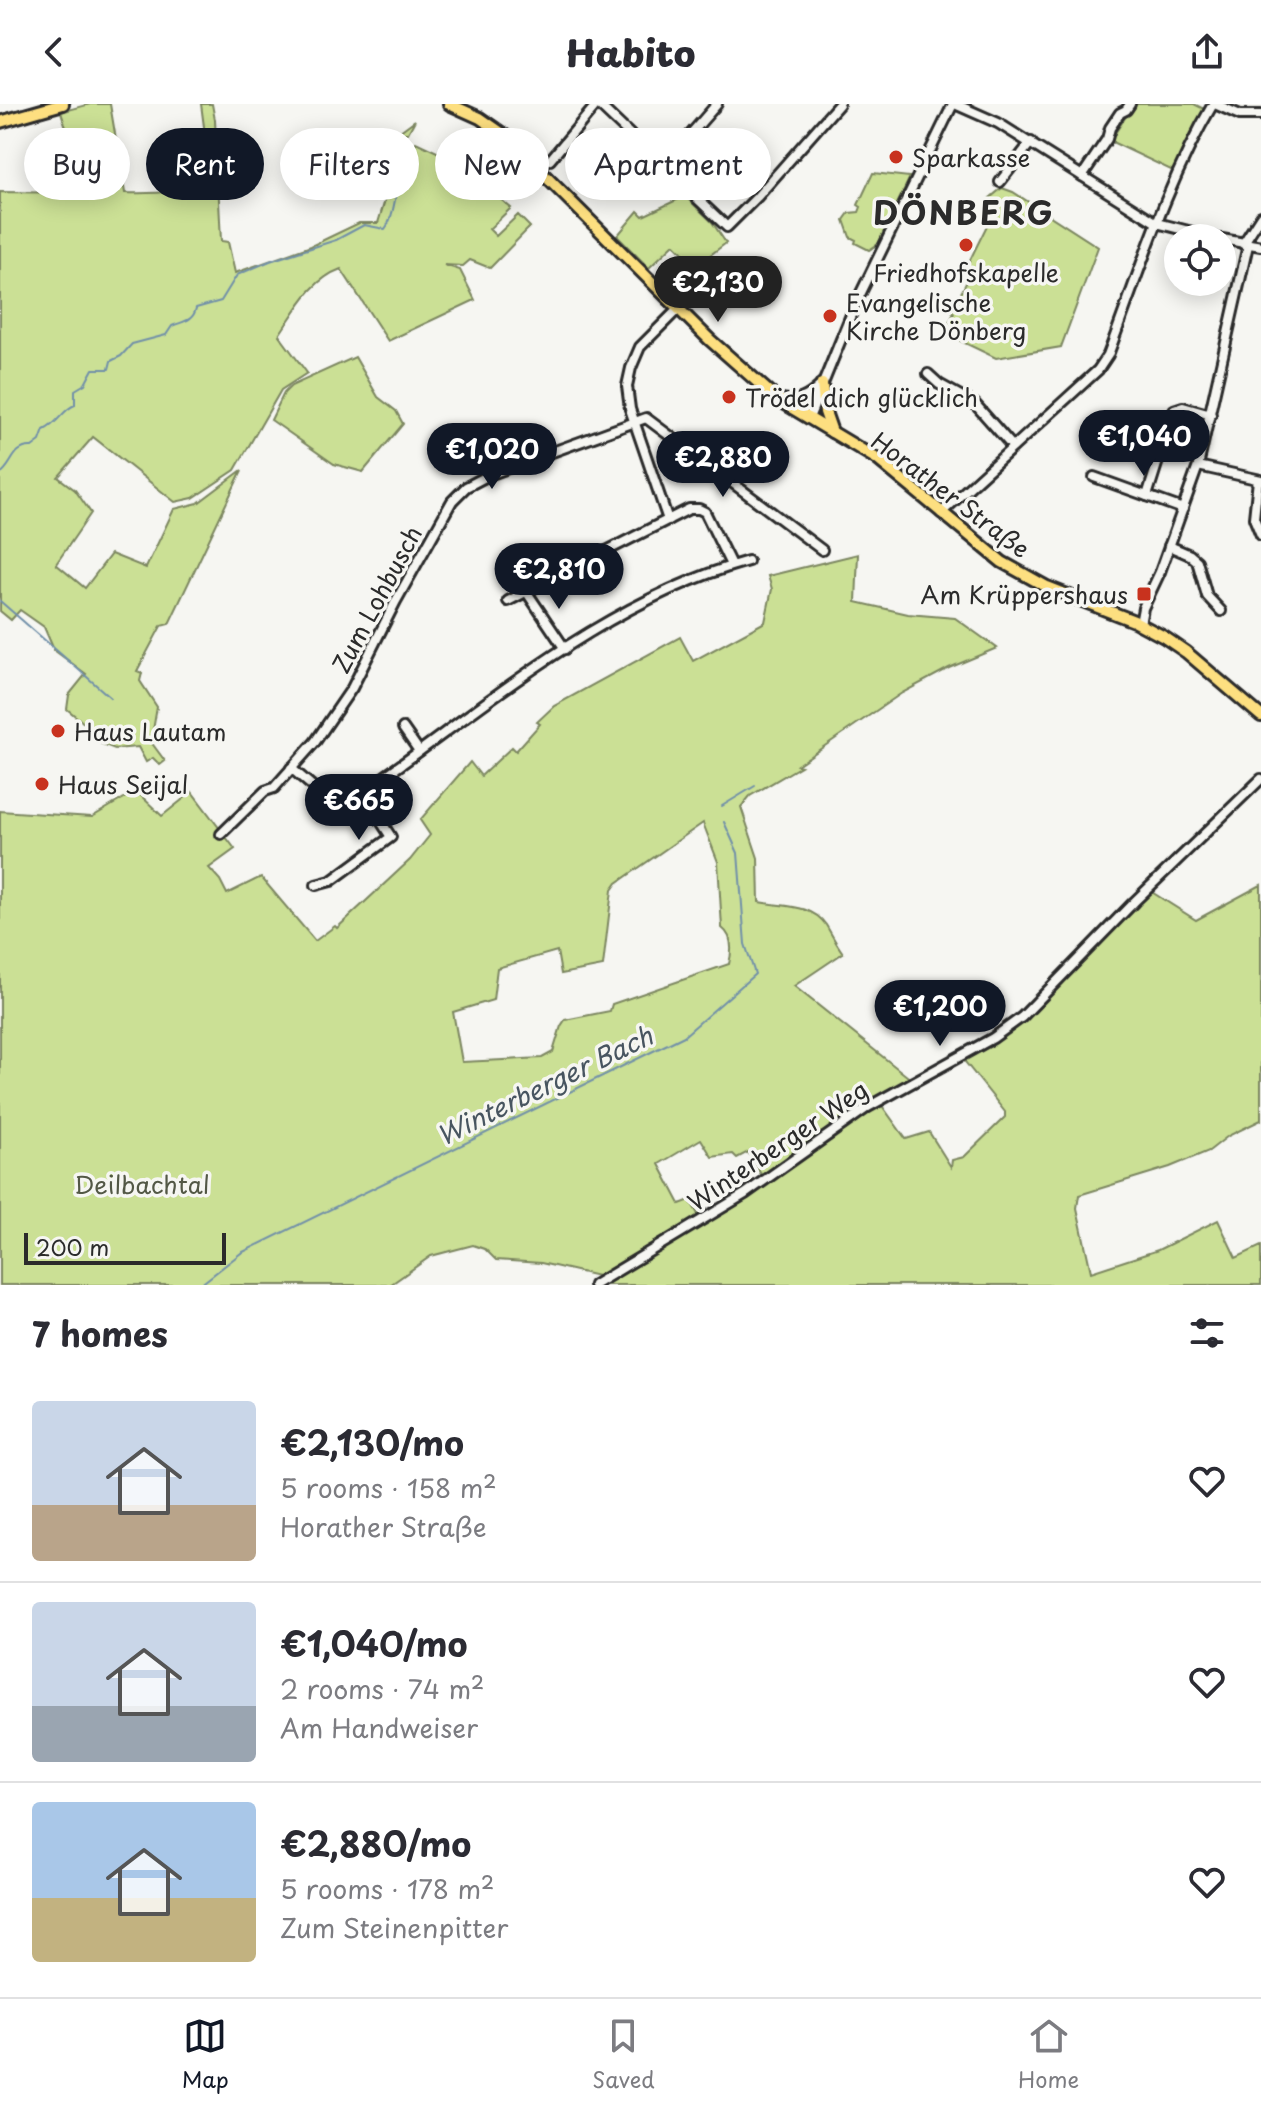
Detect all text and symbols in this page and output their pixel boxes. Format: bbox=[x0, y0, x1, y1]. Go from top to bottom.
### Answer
text: Habito bbox=[566, 25, 695, 79]
icon: back bbox=[32, 30, 76, 74]
icon: share bbox=[1185, 30, 1229, 74]
chip: Buy bbox=[24, 128, 130, 200]
chip: Rent bbox=[146, 128, 264, 200]
chip: Filters bbox=[280, 128, 419, 200]
chip: New bbox=[435, 128, 549, 200]
chip: Apartment bbox=[565, 128, 771, 200]
place label: Sparkasse bbox=[912, 139, 1030, 175]
marker: Sparkasse bbox=[887, 148, 905, 166]
district label: DÖNBERG bbox=[873, 188, 1055, 236]
map controls bbox=[1164, 224, 1236, 296]
button: locate bbox=[1164, 224, 1236, 296]
marker: Friedhofskapelle bbox=[957, 236, 975, 254]
place label: Friedhofskapelle bbox=[873, 254, 1059, 290]
pin: €2,130 bbox=[653, 256, 783, 324]
text: €2,130 bbox=[672, 262, 764, 301]
place label: Evangelische Kirche Dönberg bbox=[846, 284, 1026, 348]
marker: Evangelische Kirche Dönberg bbox=[821, 307, 839, 325]
place label: Trödel dich glücklich bbox=[745, 379, 978, 415]
marker: Trödel dich glücklich bbox=[720, 388, 738, 406]
pin: €1,040 bbox=[1079, 410, 1209, 478]
text: €1,040 bbox=[1097, 416, 1191, 455]
street label: Horather Straße bbox=[864, 422, 1038, 566]
pin: €1,020 bbox=[427, 423, 557, 491]
text: €1,020 bbox=[445, 429, 539, 468]
pin: €2,880 bbox=[658, 431, 788, 499]
text: €2,880 bbox=[674, 437, 772, 476]
street label: Zum Lohbusch bbox=[322, 519, 430, 679]
pin: €2,810 bbox=[494, 543, 624, 611]
text: €2,810 bbox=[513, 549, 605, 588]
place label: Am Krüppershaus bbox=[920, 576, 1128, 612]
marker: Am Krüppershaus bbox=[1135, 585, 1153, 603]
place label: Haus Lautam bbox=[74, 713, 227, 749]
marker: Haus Lautam bbox=[49, 722, 67, 740]
place label: Haus Seijal bbox=[58, 766, 188, 802]
pin: €665 bbox=[312, 774, 406, 842]
marker: Haus Seijal bbox=[33, 775, 51, 793]
text: €665 bbox=[323, 780, 395, 819]
pin: €1,200 bbox=[875, 980, 1005, 1048]
text: €1,200 bbox=[893, 986, 987, 1025]
water label: Winterberger Bach bbox=[429, 1015, 659, 1154]
street label: Winterberger Weg bbox=[680, 1071, 874, 1219]
park label: Deilbachtal bbox=[74, 1166, 210, 1202]
scale bar bbox=[24, 1229, 226, 1265]
text: 200 m bbox=[36, 1230, 109, 1263]
text: 7 homes bbox=[32, 1307, 168, 1359]
icon: filters bbox=[1185, 1311, 1229, 1355]
text: €2,130/mo bbox=[280, 1416, 464, 1468]
icon: home bbox=[96, 1433, 192, 1529]
icon: heart bbox=[1185, 1459, 1229, 1503]
text: 5 rooms · 158 m² bbox=[280, 1468, 497, 1507]
text: Horather Straße bbox=[280, 1507, 486, 1546]
text: €1,040/mo bbox=[280, 1617, 468, 1669]
icon: home bbox=[96, 1634, 192, 1730]
icon: heart bbox=[1185, 1660, 1229, 1704]
text: 2 rooms · 74 m² bbox=[280, 1669, 484, 1708]
text: Am Handweiser bbox=[280, 1708, 478, 1747]
text: €2,880/mo bbox=[280, 1817, 471, 1869]
icon: home bbox=[96, 1834, 192, 1930]
icon: heart bbox=[1185, 1860, 1229, 1904]
text: 5 rooms · 178 m² bbox=[280, 1869, 494, 1908]
text: Zum Steinenpitter bbox=[280, 1908, 508, 1947]
tab: Map bbox=[182, 2014, 229, 2095]
tab: Saved bbox=[592, 2014, 655, 2095]
tab: Home bbox=[1018, 2014, 1079, 2095]

